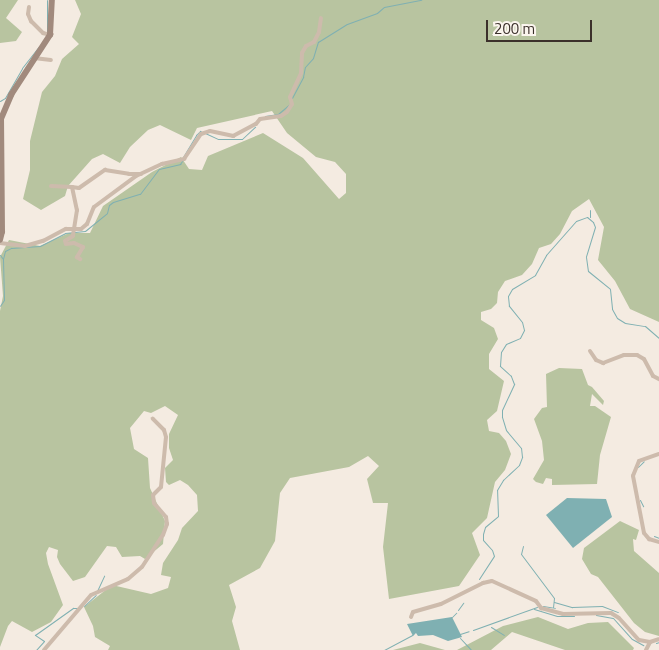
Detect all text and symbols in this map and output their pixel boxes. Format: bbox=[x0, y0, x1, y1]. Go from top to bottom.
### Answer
scale bar bbox=[489, 10, 595, 42]
text: 200 m bbox=[494, 17, 535, 40]

